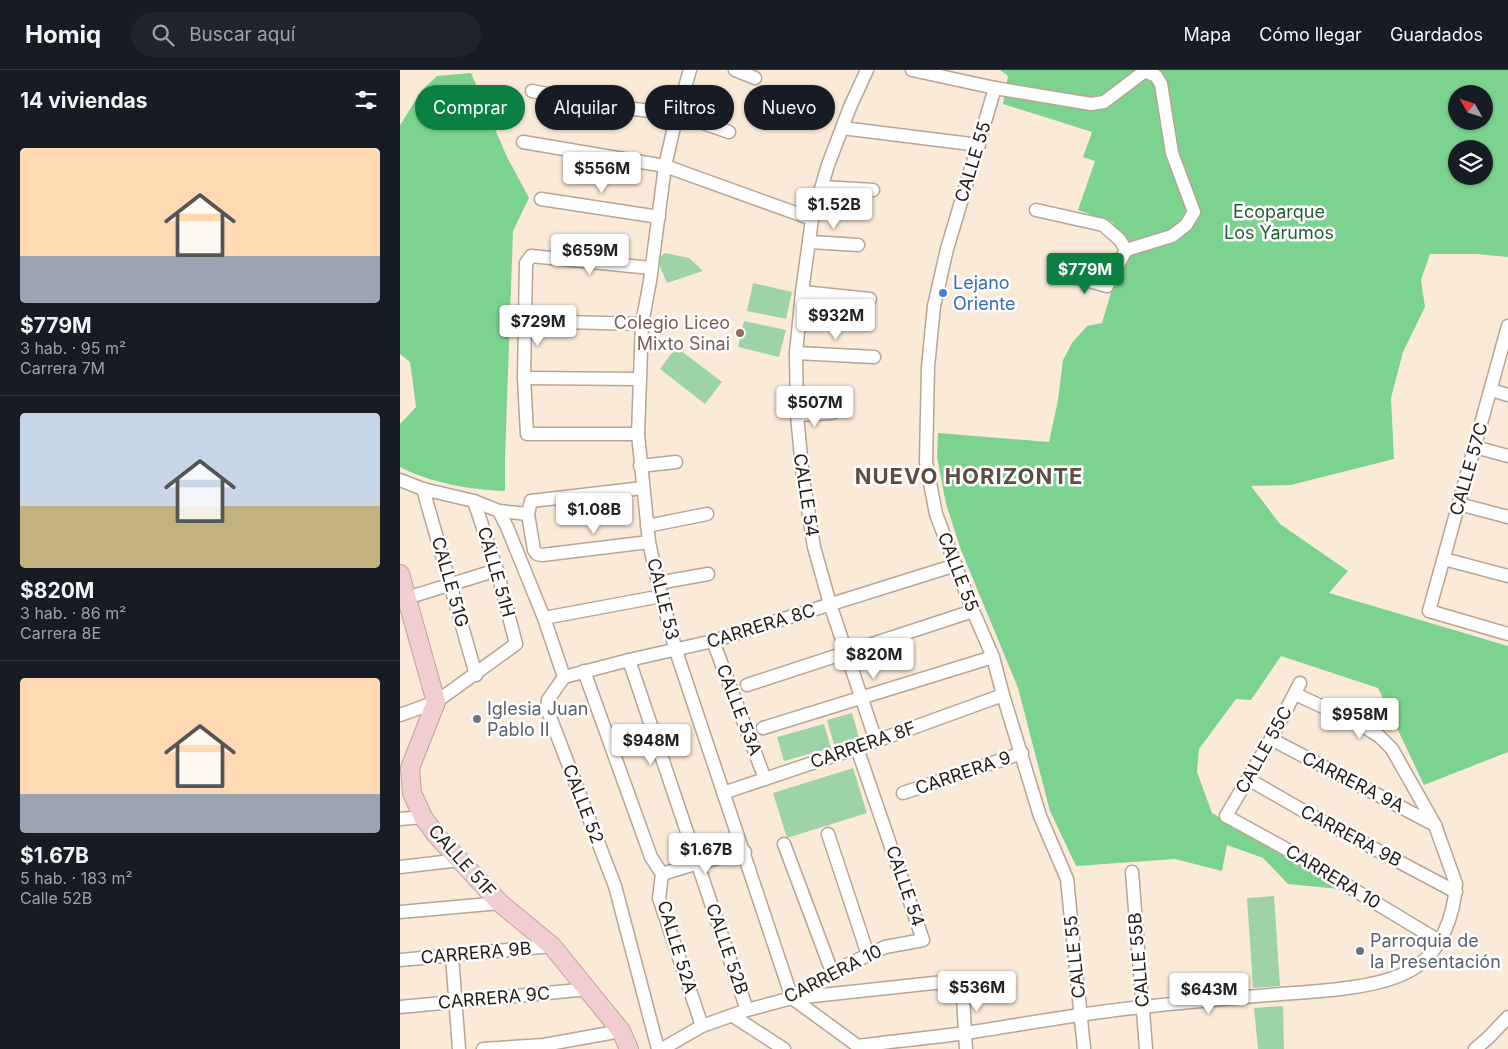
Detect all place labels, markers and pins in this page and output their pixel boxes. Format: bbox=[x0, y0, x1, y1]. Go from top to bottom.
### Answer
pin: $556M bbox=[567, 152, 637, 194]
pin: $1.52B bbox=[793, 188, 875, 230]
pin: $659M bbox=[555, 234, 625, 276]
pin: $779M bbox=[1050, 252, 1120, 295]
place label: Lejano Oriente bbox=[953, 272, 1016, 314]
marker: Lejano Oriente bbox=[937, 287, 949, 299]
pin: $932M bbox=[801, 298, 871, 341]
pin: $729M bbox=[503, 304, 573, 347]
place label: Colegio Liceo Mixto Sinai bbox=[614, 312, 730, 354]
marker: Colegio Liceo Mixto Sinai bbox=[734, 327, 746, 339]
pin: $507M bbox=[780, 386, 850, 428]
pin: $1.08B bbox=[553, 492, 635, 535]
pin: $820M bbox=[839, 638, 909, 680]
place label: Iglesia Juan Pablo II bbox=[487, 698, 588, 740]
pin: $958M bbox=[1325, 698, 1395, 740]
marker: Iglesia Juan Pablo II bbox=[471, 713, 483, 725]
pin: $948M bbox=[616, 724, 686, 766]
pin: $1.67B bbox=[665, 832, 747, 875]
place label: Parroquia de la Presentación bbox=[1370, 930, 1501, 972]
marker: Parroquia de la Presentación bbox=[1354, 945, 1366, 957]
pin: $536M bbox=[942, 970, 1012, 1013]
pin: $643M bbox=[1174, 972, 1244, 1015]

